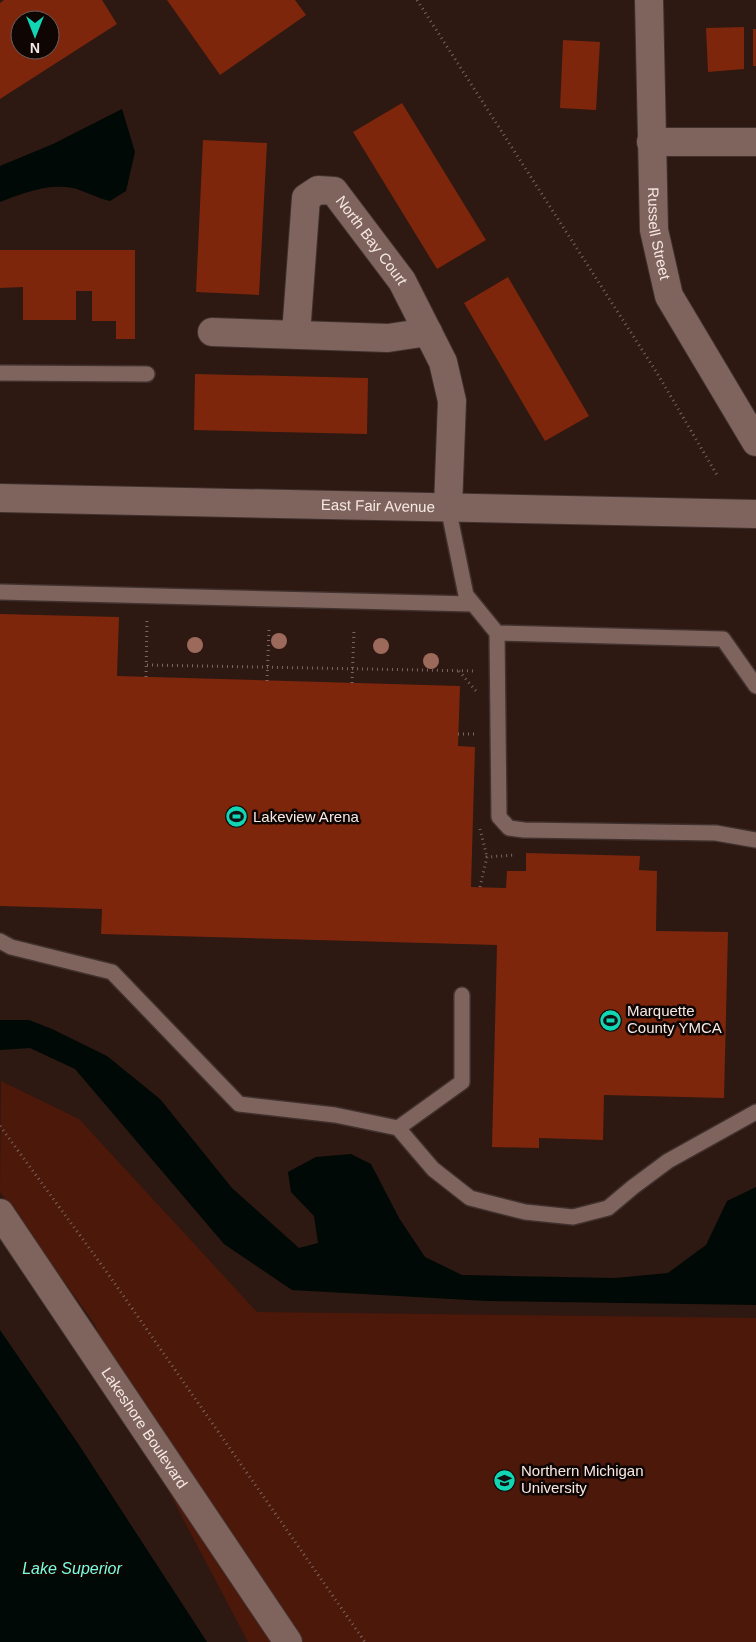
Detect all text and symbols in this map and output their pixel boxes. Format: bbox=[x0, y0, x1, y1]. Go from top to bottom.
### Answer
north arrow bbox=[10, 10, 60, 60]
text: N bbox=[30, 40, 40, 56]
street label: Russell Street bbox=[645, 187, 674, 282]
street label: North Bay Court bbox=[333, 192, 412, 288]
street label: East Fair Avenue bbox=[321, 496, 435, 515]
sports icon: Lakeview Arena bbox=[225, 805, 249, 829]
place label: Lakeview Arena bbox=[253, 808, 360, 825]
place label: Marquette County YMCA bbox=[627, 1002, 722, 1036]
sports icon: Marquette County YMCA bbox=[599, 1008, 623, 1032]
street label: Lakeshore Boulevard bbox=[98, 1364, 191, 1491]
place label: Northern Michigan University bbox=[521, 1462, 644, 1496]
school or university icon: Northern Michigan University bbox=[493, 1468, 517, 1492]
water label: Lake Superior bbox=[22, 1560, 122, 1577]

